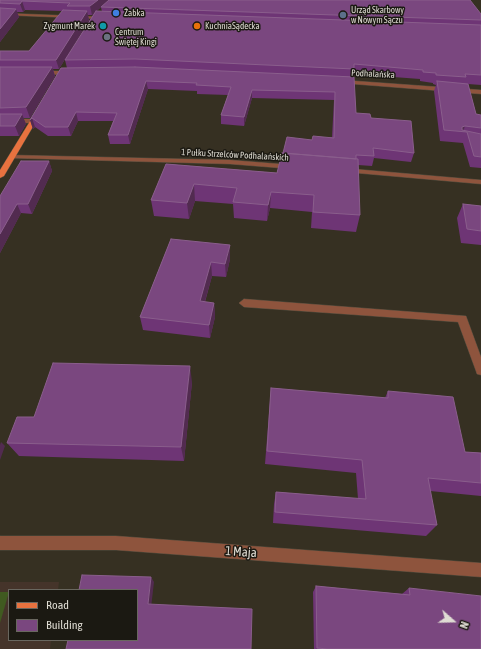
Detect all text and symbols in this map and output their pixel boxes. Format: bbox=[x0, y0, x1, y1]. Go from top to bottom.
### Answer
place label: Urząd Skarbowy w Nowym Sączu bbox=[351, 5, 404, 26]
marker: Żabka bbox=[111, 8, 121, 18]
place label: Żabka bbox=[124, 8, 145, 18]
marker: Urząd Skarbowy w Nowym Sączu bbox=[338, 10, 348, 20]
place label: Zygmunt Marek bbox=[43, 21, 95, 31]
marker: Zygmunt Marek bbox=[98, 21, 108, 31]
marker: KuchniaSądecka bbox=[192, 21, 202, 31]
place label: KuchniaSądecka bbox=[205, 21, 260, 31]
place label: Centrum Świętej Kingi bbox=[115, 27, 157, 48]
marker: Centrum Świętej Kingi bbox=[102, 32, 112, 42]
street label: Podhalańska bbox=[351, 67, 395, 81]
street label: 1 Pułku Strzelców Podhalańskich bbox=[181, 147, 289, 163]
street label: 1 Maja bbox=[225, 543, 257, 561]
legend bbox=[8, 589, 138, 641]
text: Road bbox=[46, 598, 69, 612]
north arrow bbox=[433, 601, 473, 641]
text: Building bbox=[46, 618, 83, 632]
text: N bbox=[458, 620, 471, 630]

